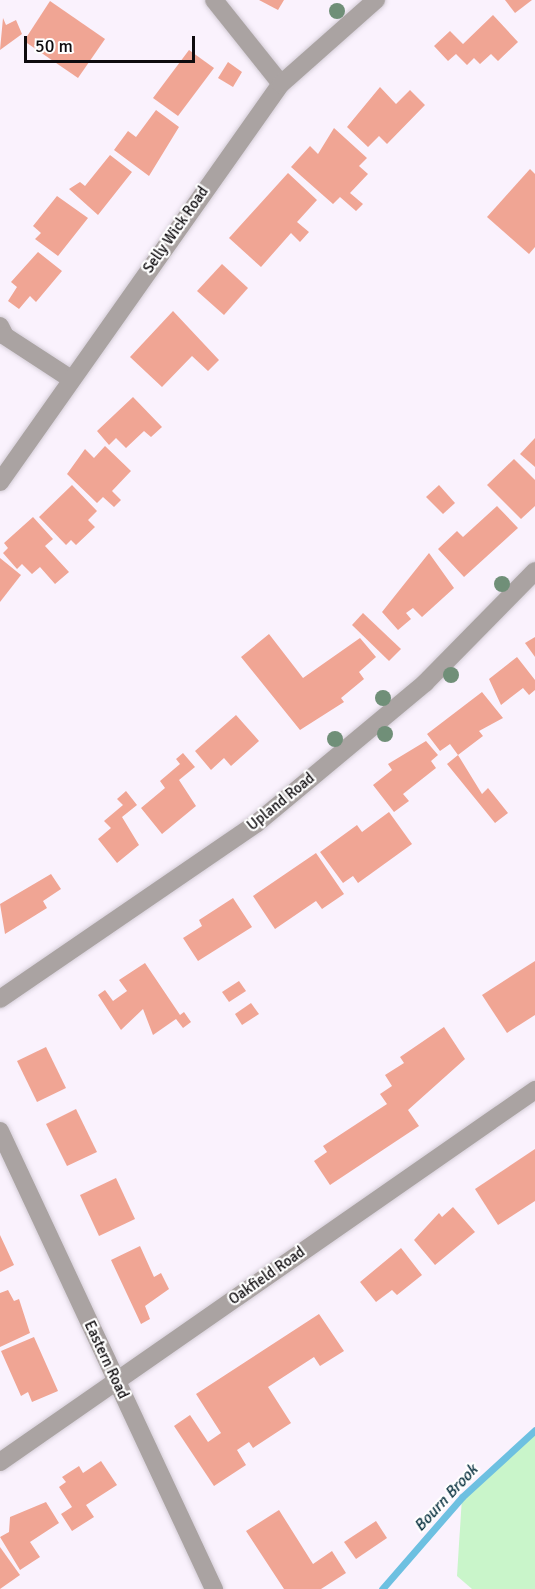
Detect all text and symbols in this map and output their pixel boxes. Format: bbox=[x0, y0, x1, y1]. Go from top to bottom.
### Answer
scale bar bbox=[27, 24, 198, 62]
text: 50 m bbox=[35, 35, 73, 57]
street label: Selly Wick Road bbox=[140, 183, 212, 277]
street label: Upland Road bbox=[244, 769, 318, 835]
street label: Oakfield Road bbox=[226, 1243, 308, 1309]
street label: Eastern Road bbox=[80, 1318, 132, 1402]
water label: Bourn Brook bbox=[410, 1461, 482, 1535]

